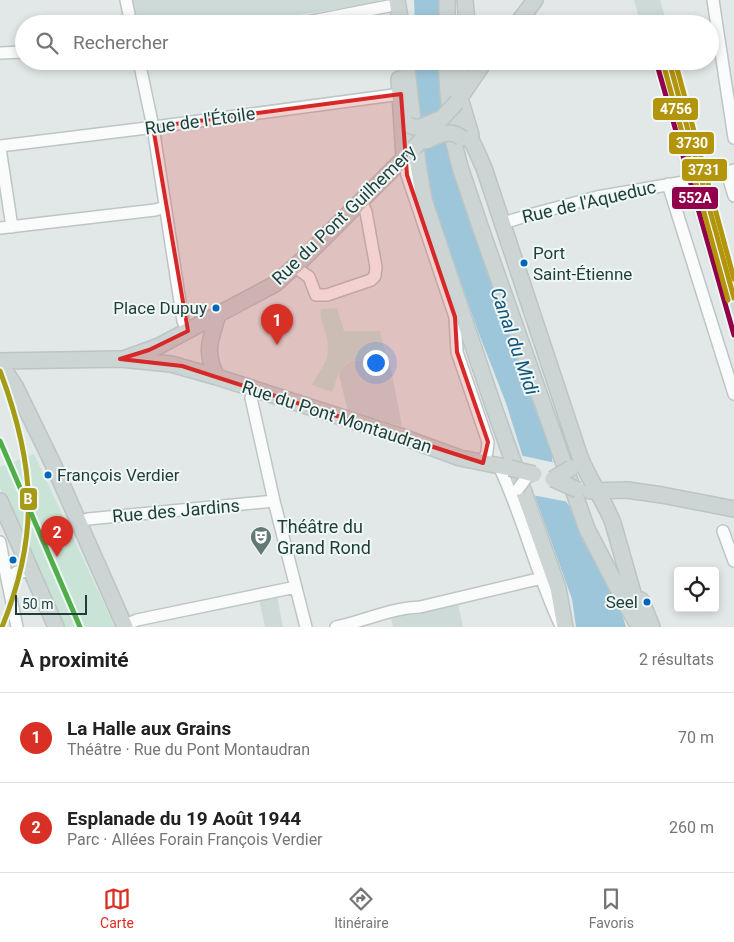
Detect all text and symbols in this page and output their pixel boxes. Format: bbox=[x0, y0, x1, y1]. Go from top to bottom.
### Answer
search box bbox=[15, 15, 719, 70]
icon: search bbox=[33, 29, 61, 57]
text: Rechercher bbox=[73, 31, 168, 54]
line badge: 4756 bbox=[652, 97, 699, 121]
text: 4756 bbox=[660, 101, 692, 117]
street label: Rue de l'Étoile bbox=[143, 102, 256, 139]
line badge: 3730 bbox=[668, 131, 715, 155]
text: 3730 bbox=[676, 135, 708, 151]
street label: Rue du Pont Guilhemery bbox=[267, 140, 420, 289]
line badge: 3731 bbox=[681, 158, 728, 182]
text: 3731 bbox=[688, 162, 720, 178]
street label: Rue de l'Aqueduc bbox=[520, 176, 658, 227]
line badge: 552A bbox=[671, 186, 719, 210]
text: 552A bbox=[678, 190, 712, 206]
place label: Port Saint-Étienne bbox=[533, 243, 632, 284]
marker: Port Saint-Étienne bbox=[519, 258, 529, 268]
water label: Canal du Midi bbox=[485, 284, 544, 398]
place label: Place Dupuy bbox=[113, 298, 207, 318]
marker: Place Dupuy bbox=[211, 303, 221, 313]
pin: 1 bbox=[261, 304, 293, 345]
your location bbox=[363, 350, 389, 376]
street label: Rue du Pont Montaudran bbox=[240, 376, 435, 457]
place label: François Verdier bbox=[57, 465, 180, 485]
marker: François Verdier bbox=[43, 470, 53, 480]
line badge: B bbox=[19, 487, 38, 511]
text: B bbox=[24, 491, 33, 507]
street label: Rue des Jardins bbox=[111, 494, 241, 527]
pin: 2 bbox=[41, 516, 73, 557]
place label: Théâtre du Grand Rond bbox=[277, 516, 371, 558]
theatre icon: Théâtre du Grand Rond bbox=[249, 525, 273, 556]
unlabelled marker bbox=[8, 555, 18, 565]
map controls bbox=[674, 567, 719, 612]
button: locate bbox=[674, 567, 719, 612]
scale bar bbox=[15, 592, 88, 615]
place label: Seel bbox=[606, 592, 638, 612]
text: 50 m bbox=[22, 596, 54, 612]
marker: Seel bbox=[642, 597, 652, 607]
text: À proximité bbox=[20, 648, 129, 672]
text: 2 résultats bbox=[639, 650, 714, 669]
text: La Halle aux Grains bbox=[67, 717, 231, 740]
text: 1 bbox=[31, 728, 41, 747]
text: 70 m bbox=[678, 728, 714, 747]
text: Théâtre · Rue du Pont Montaudran bbox=[67, 740, 310, 759]
text: Esplanade du 19 Août 1944 bbox=[67, 807, 301, 830]
text: 2 bbox=[31, 818, 41, 837]
text: 260 m bbox=[669, 818, 714, 837]
text: Parc · Allées Forain François Verdier bbox=[67, 830, 323, 849]
tab: Carte bbox=[100, 885, 134, 931]
tab: Itinéraire bbox=[334, 885, 389, 931]
tab: Favoris bbox=[589, 885, 634, 931]

